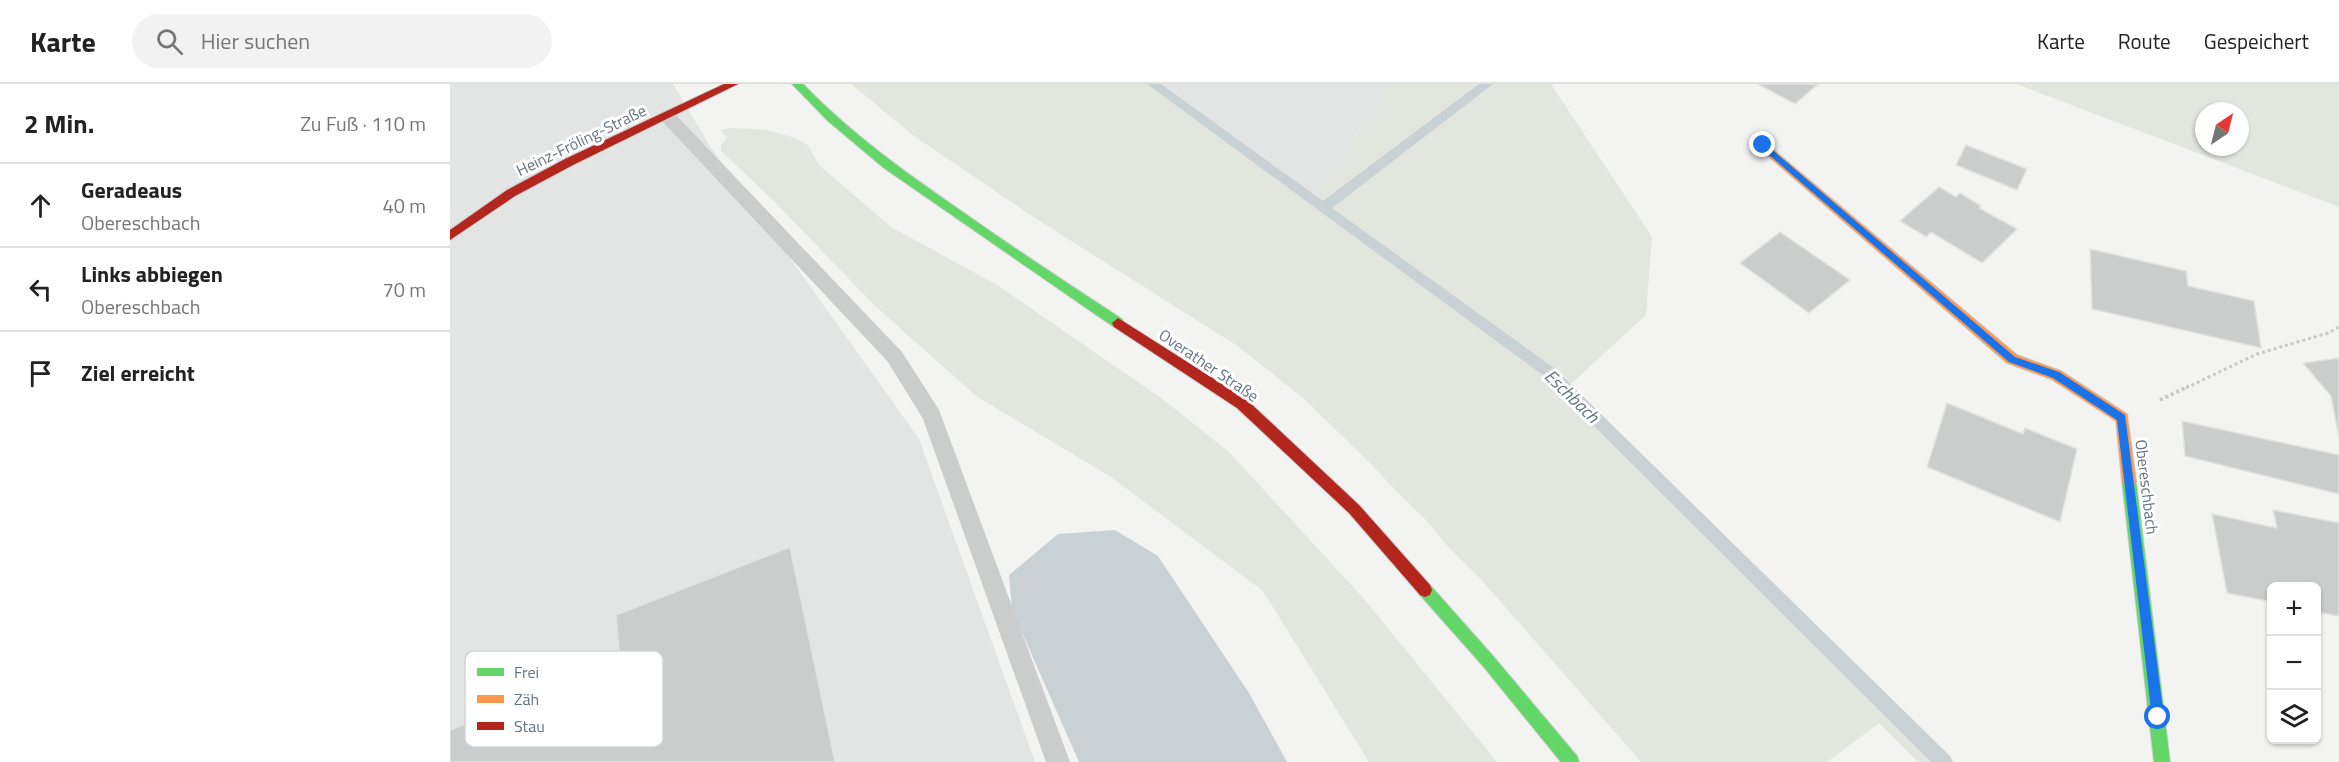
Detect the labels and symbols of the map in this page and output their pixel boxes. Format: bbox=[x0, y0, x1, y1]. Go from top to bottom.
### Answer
street label: Heinz-Fröling-Straße bbox=[512, 98, 650, 182]
north arrow bbox=[2195, 102, 2249, 156]
route end bbox=[1749, 131, 1775, 157]
street label: Overather Straße bbox=[1154, 323, 1264, 407]
water label: Eschbach bbox=[1538, 363, 1606, 430]
street label: Obereschbach bbox=[2129, 438, 2165, 536]
legend bbox=[465, 651, 663, 747]
text: Frei bbox=[514, 660, 539, 684]
text: Zäh bbox=[514, 687, 539, 711]
route start bbox=[2144, 703, 2170, 729]
text: Stau bbox=[514, 714, 545, 738]

